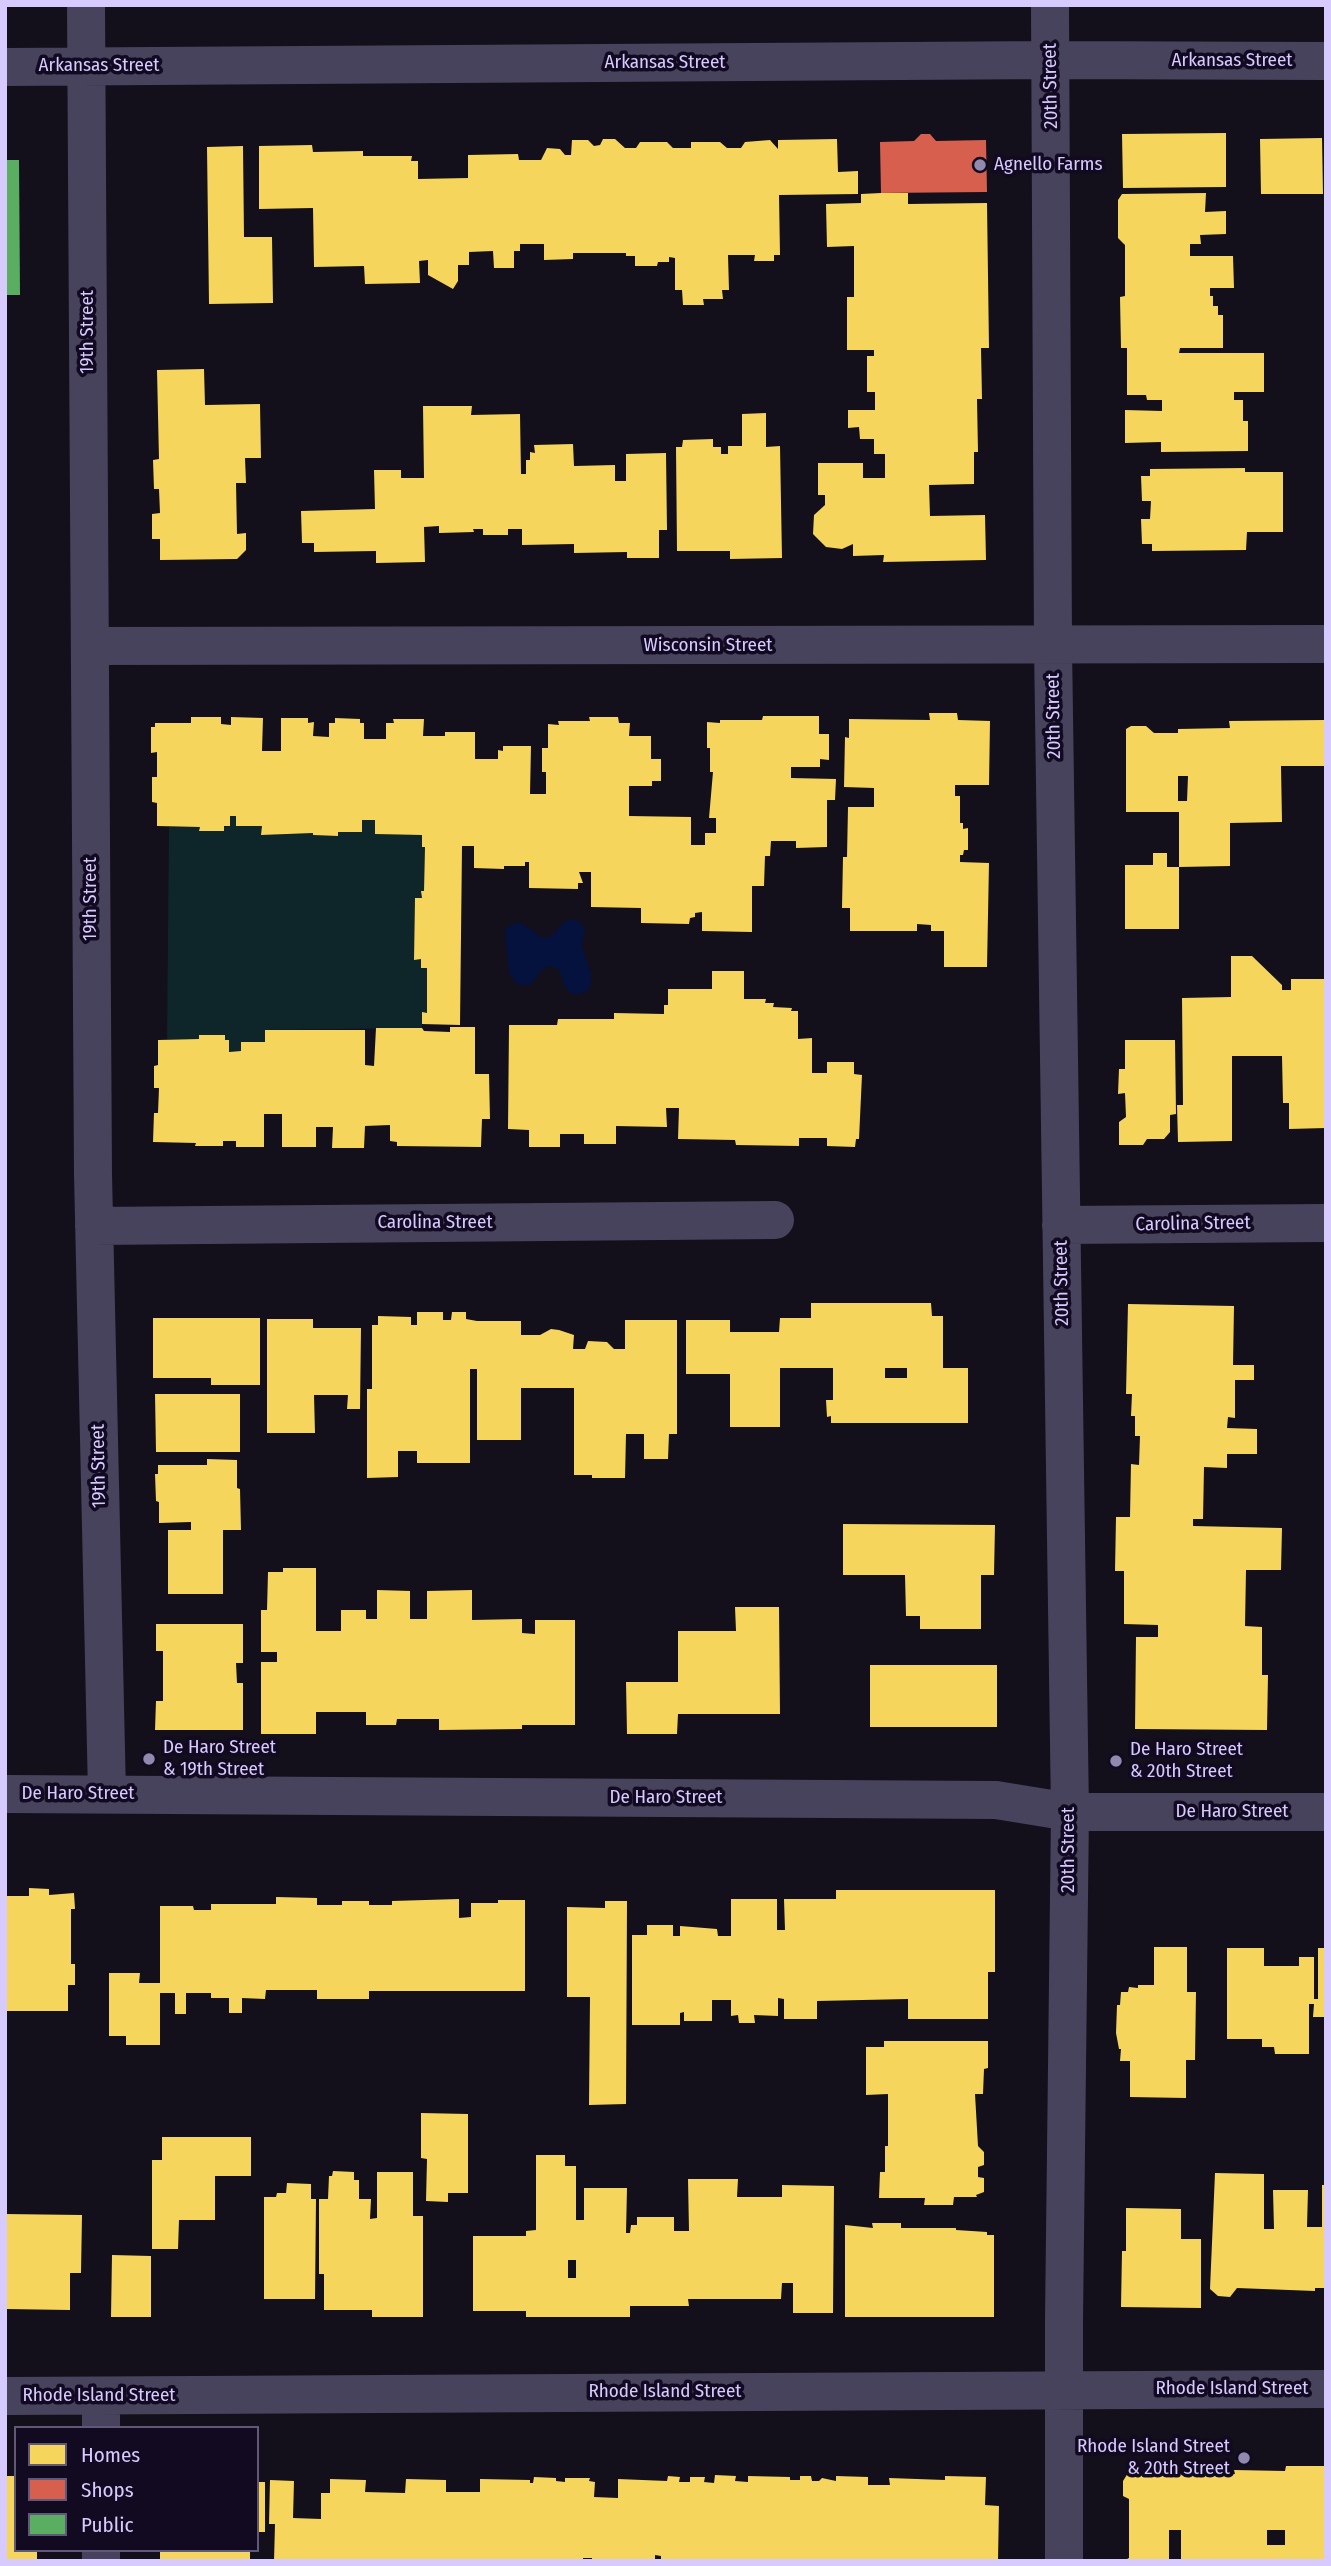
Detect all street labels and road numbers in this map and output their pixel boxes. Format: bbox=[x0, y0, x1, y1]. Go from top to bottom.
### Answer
street label: 20th Street bbox=[1039, 43, 1063, 129]
street label: Arkansas Street bbox=[1172, 50, 1292, 72]
street label: Arkansas Street bbox=[605, 52, 725, 74]
street label: Arkansas Street bbox=[39, 55, 159, 77]
street label: 19th Street bbox=[77, 290, 99, 374]
street label: Wisconsin Street bbox=[643, 635, 773, 657]
street label: 20th Street bbox=[1042, 673, 1066, 759]
street label: 19th Street bbox=[80, 857, 102, 941]
street label: Carolina Street bbox=[377, 1212, 493, 1234]
street label: Carolina Street bbox=[1135, 1212, 1251, 1236]
street label: 20th Street bbox=[1050, 1240, 1074, 1326]
street label: 19th Street bbox=[87, 1424, 111, 1508]
street label: De Haro Street bbox=[22, 1783, 134, 1805]
street label: De Haro Street bbox=[610, 1787, 722, 1809]
street label: De Haro Street bbox=[1176, 1801, 1288, 1823]
street label: 20th Street bbox=[1058, 1807, 1080, 1893]
street label: Rhode Island Street bbox=[1155, 2378, 1309, 2400]
street label: Rhode Island Street bbox=[588, 2381, 742, 2403]
street label: Rhode Island Street bbox=[22, 2385, 176, 2407]

